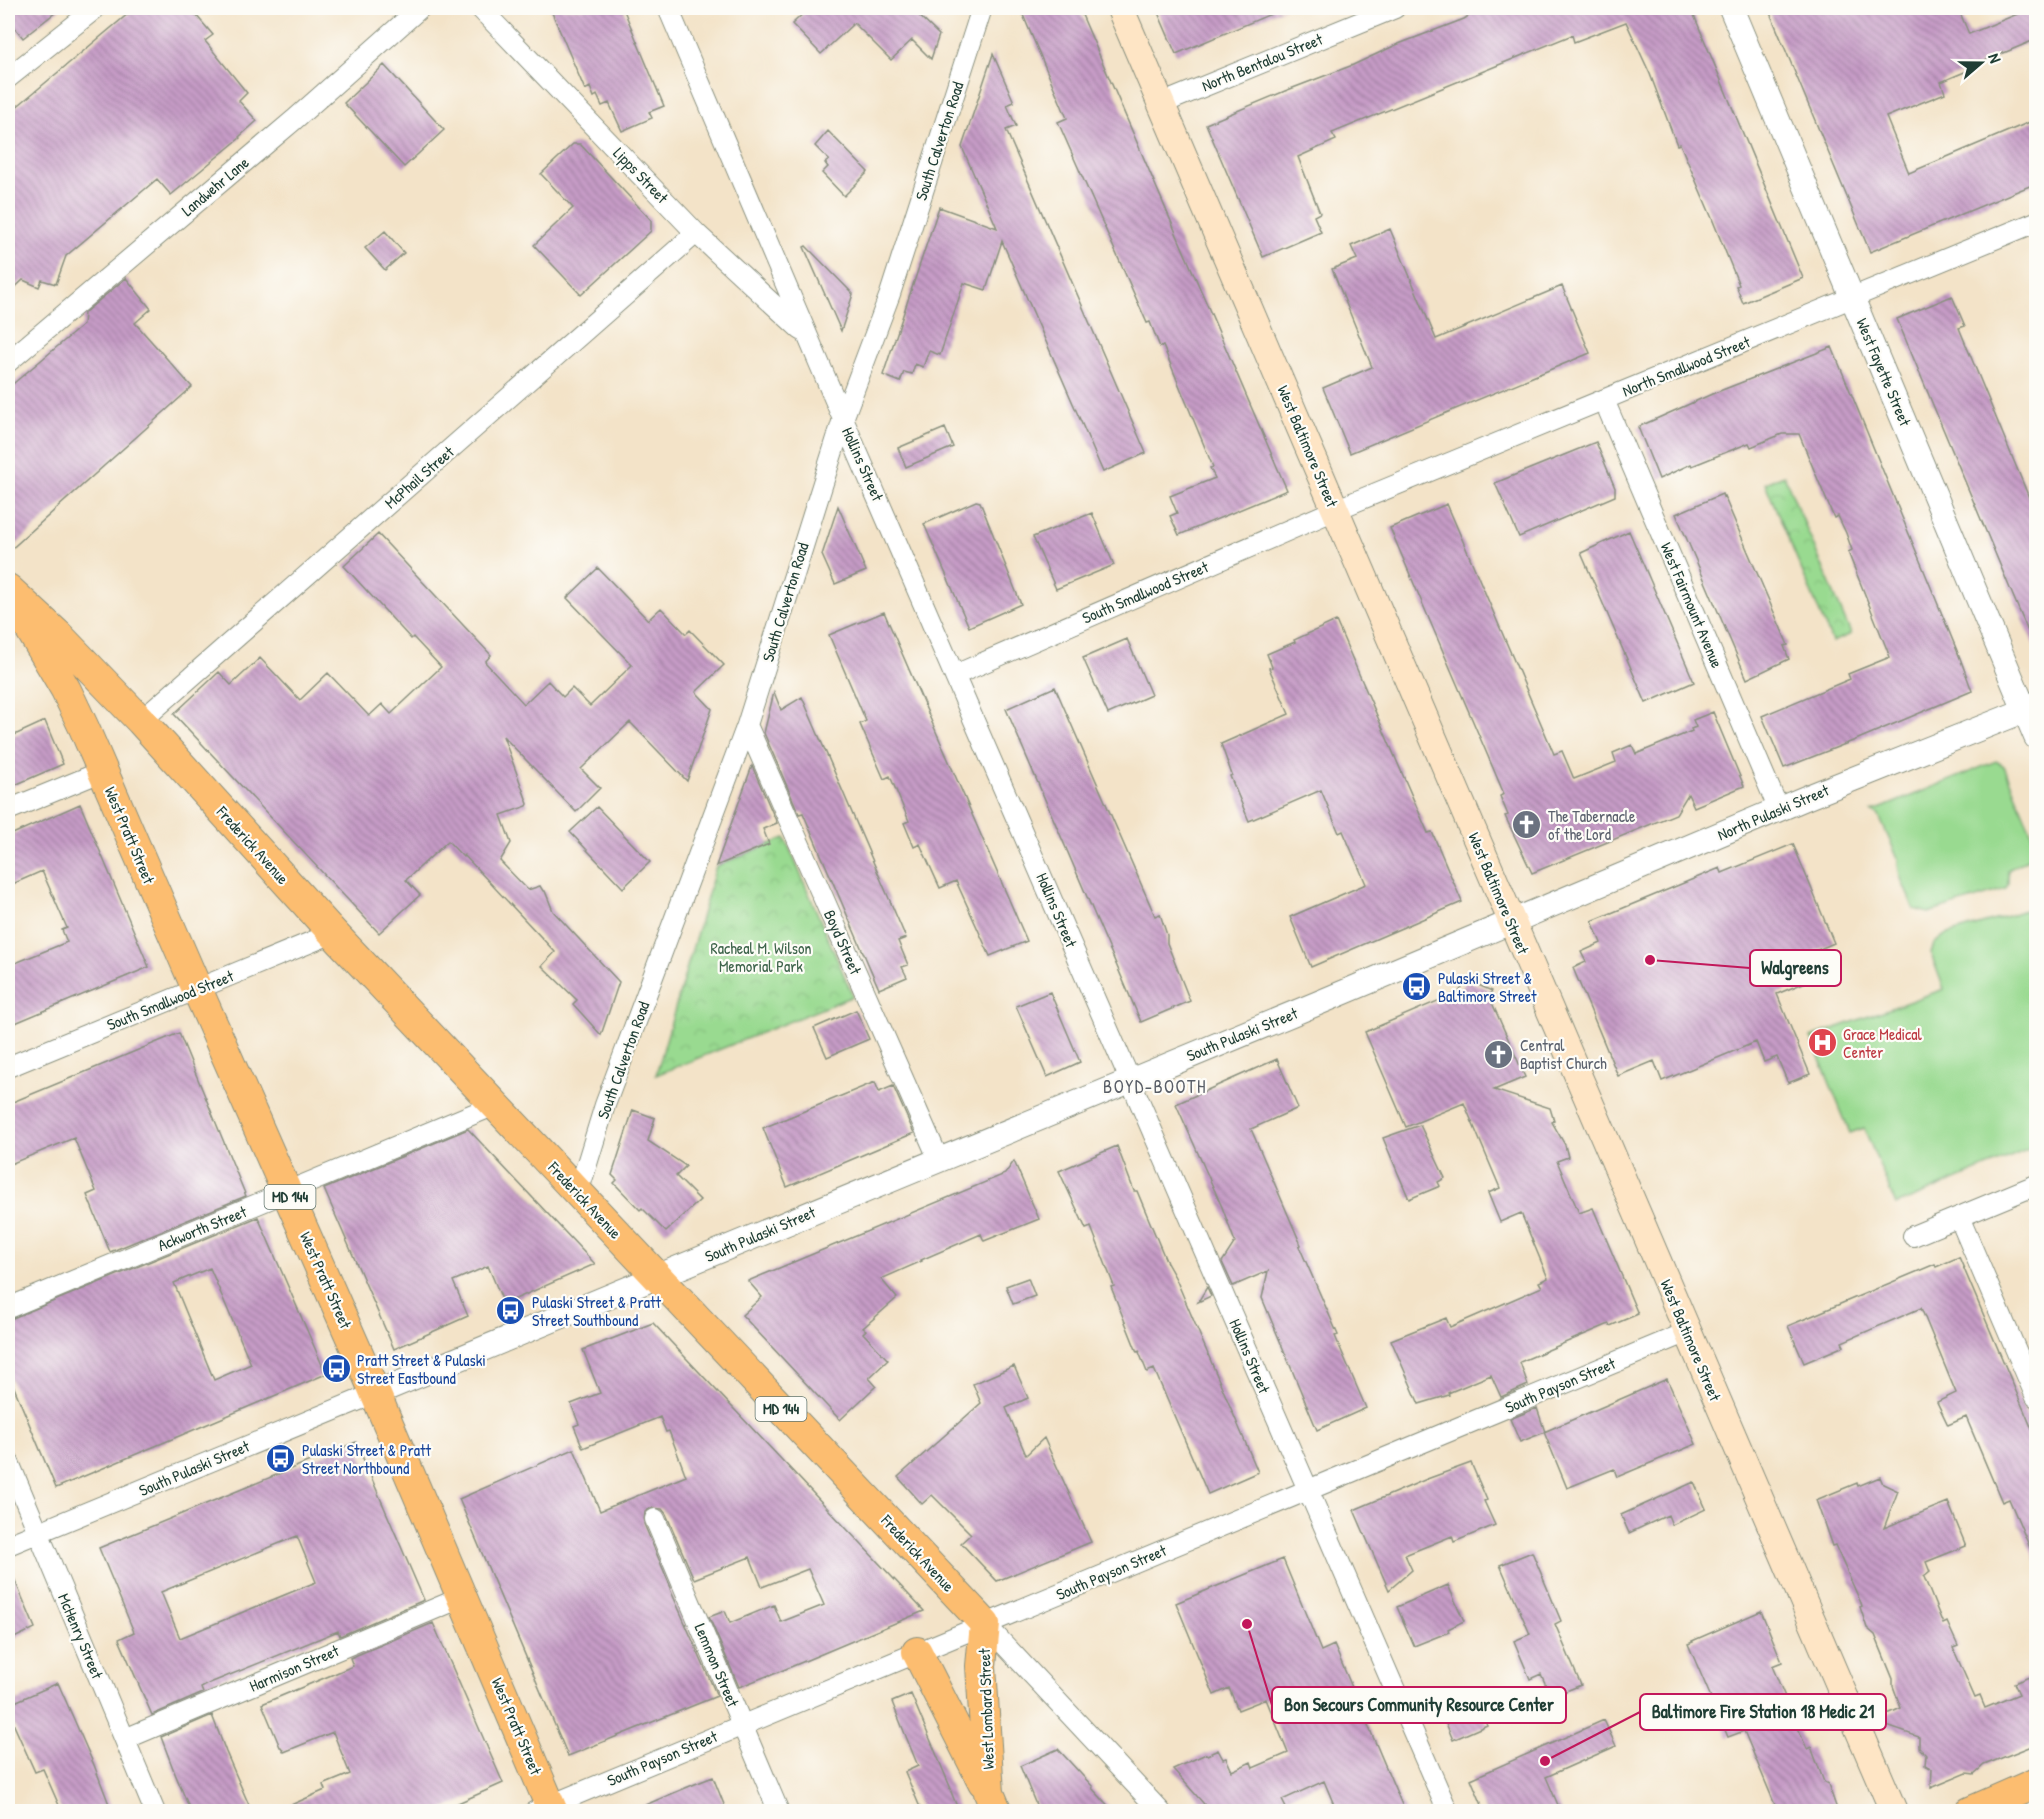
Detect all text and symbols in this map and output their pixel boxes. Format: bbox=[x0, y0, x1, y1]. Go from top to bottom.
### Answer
street label: North Bentalou Street bbox=[1198, 28, 1326, 96]
north arrow bbox=[1951, 33, 2011, 93]
text: N bbox=[1983, 50, 2007, 66]
street label: South Calverton Road bbox=[909, 79, 969, 203]
street label: Lipps Street bbox=[609, 142, 674, 208]
street label: Landwehr Lane bbox=[177, 151, 254, 221]
street label: West Fayette Street bbox=[1851, 315, 1917, 430]
street label: North Smallwood Street bbox=[1619, 330, 1754, 402]
street label: West Baltimore Street bbox=[1272, 382, 1344, 511]
street label: Hollins Street bbox=[837, 424, 889, 505]
street label: McPhail Street bbox=[380, 440, 459, 513]
street label: West Fairmount Avenue bbox=[1656, 539, 1729, 672]
street label: South Calverton Road bbox=[756, 540, 814, 664]
street label: South Smallwood Street bbox=[1079, 555, 1212, 628]
street label: North Pulaski Street bbox=[1714, 778, 1833, 845]
street label: West Pratt Street bbox=[100, 783, 161, 887]
street label: Frederick Avenue bbox=[211, 800, 294, 889]
place label: The Tabernacle of the Lord bbox=[1548, 805, 1636, 845]
church icon: The Tabernacle of the Lord bbox=[1511, 809, 1543, 841]
street label: West Baltimore Street bbox=[1463, 829, 1535, 958]
street label: Hollins Street bbox=[1031, 869, 1083, 951]
street label: Boyd Street bbox=[819, 906, 867, 978]
park label: Racheal M. Wilson Memorial Park bbox=[710, 937, 812, 977]
callout: Walgreens bbox=[1750, 950, 1841, 986]
text: Walgreens bbox=[1761, 955, 1829, 981]
street label: South Smallwood Street bbox=[103, 964, 237, 1035]
place label: Pulaski Street & Baltimore Street bbox=[1438, 967, 1537, 1007]
bus stop icon: Pulaski Street & Baltimore Street bbox=[1401, 971, 1433, 1003]
street label: South Calverton Road bbox=[592, 998, 654, 1122]
street label: South Pulaski Street bbox=[1183, 1002, 1301, 1066]
place label: Grace Medical Center bbox=[1843, 1023, 1923, 1063]
hospital icon: Grace Medical Center bbox=[1806, 1027, 1838, 1059]
place label: Central Baptist Church bbox=[1520, 1034, 1607, 1074]
church icon: Central Baptist Church bbox=[1483, 1038, 1515, 1070]
district label: BOYD-BOOTH bbox=[1103, 1074, 1207, 1099]
street label: Frederick Avenue bbox=[543, 1156, 627, 1244]
road number: MD 144 bbox=[264, 1185, 316, 1209]
street label: Ackworth Street bbox=[154, 1200, 250, 1256]
street label: South Pulaski Street bbox=[701, 1201, 819, 1267]
street label: West Pratt Street bbox=[295, 1228, 357, 1332]
street label: West Baltimore Street bbox=[1655, 1276, 1727, 1405]
place label: Pulaski Street & Pratt Street Southbound bbox=[532, 1291, 661, 1331]
bus stop icon: Pulaski Street & Pratt Street Southbound bbox=[495, 1295, 527, 1327]
street label: Hollins Street bbox=[1224, 1315, 1276, 1397]
place label: Pratt Street & Pulaski Street Eastbound bbox=[357, 1349, 486, 1389]
street label: South Payson Street bbox=[1502, 1352, 1619, 1418]
bus stop icon: Pratt Street & Pulaski Street Eastbound bbox=[320, 1353, 352, 1385]
road number: MD 144 bbox=[756, 1397, 806, 1421]
street label: South Pulaski Street bbox=[135, 1435, 253, 1501]
place label: Pulaski Street & Pratt Street Northbound bbox=[302, 1439, 431, 1479]
bus stop icon: Pulaski Street & Pratt Street Northbound bbox=[265, 1443, 297, 1475]
street label: Frederick Avenue bbox=[876, 1509, 960, 1597]
street label: South Payson Street bbox=[1053, 1539, 1170, 1605]
street label: McHenry Street bbox=[53, 1590, 109, 1682]
street label: Lemmon Street bbox=[690, 1620, 745, 1711]
street label: Harmison Street bbox=[246, 1639, 343, 1697]
street label: West Lombard Street bbox=[973, 1648, 999, 1770]
street label: West Pratt Street bbox=[487, 1674, 548, 1778]
callout: Bon Secours Community Resource Center bbox=[1272, 1687, 1566, 1723]
text: Bon Secours Community Resource Center bbox=[1284, 1692, 1554, 1718]
callout: Baltimore Fire Station 18 Medic 21 bbox=[1640, 1694, 1886, 1730]
text: Baltimore Fire Station 18 Medic 21 bbox=[1652, 1699, 1875, 1724]
street label: South Payson Street bbox=[604, 1725, 721, 1791]

